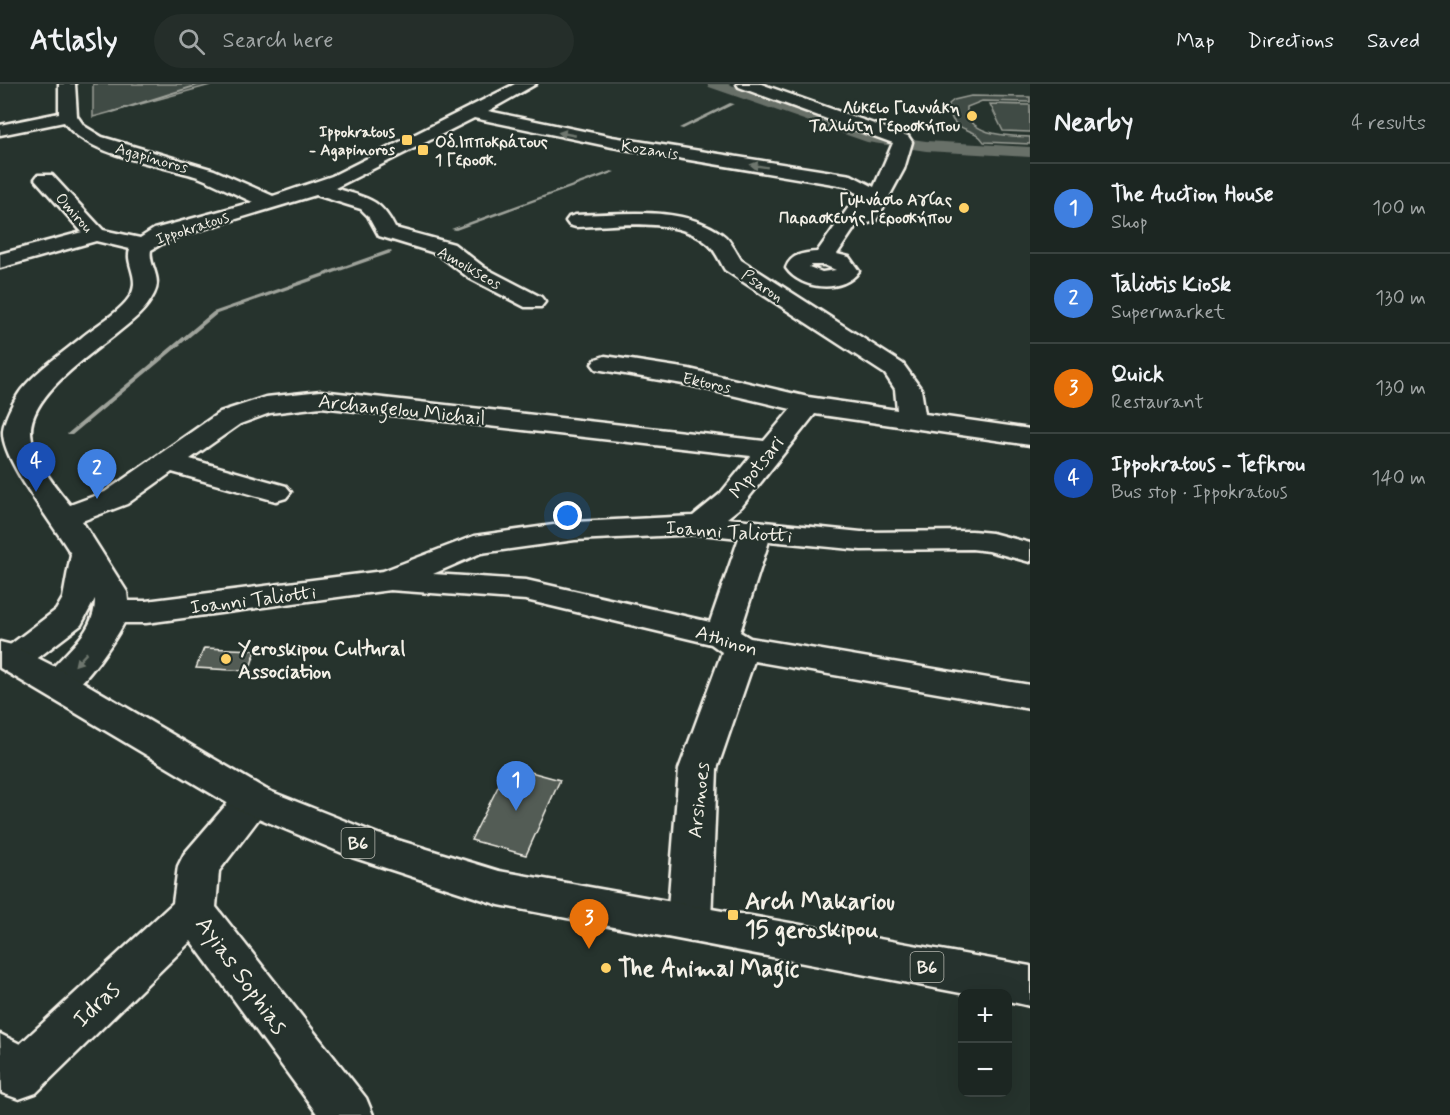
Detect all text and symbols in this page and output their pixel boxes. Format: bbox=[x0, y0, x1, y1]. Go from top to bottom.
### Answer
search box bbox=[154, 14, 574, 68]
text: Atlasly bbox=[30, 23, 118, 60]
icon: search bbox=[175, 25, 208, 58]
text: Search here bbox=[223, 27, 333, 55]
text: Map bbox=[1176, 27, 1215, 55]
text: Directions bbox=[1248, 27, 1334, 55]
text: Saved bbox=[1367, 27, 1420, 55]
place label: Λύκειο Γιαννάκη Ταλιώτη Γεροσκήπου bbox=[808, 98, 961, 137]
text: Nearby bbox=[1054, 106, 1133, 140]
marker: Λύκειο Γιαννάκη Ταλιώτη Γεροσκήπου bbox=[965, 109, 979, 123]
text: 4 results bbox=[1351, 110, 1426, 137]
place label: Ippokratous - Agapinoros bbox=[309, 122, 396, 162]
one-way arrow bbox=[557, 129, 576, 138]
place label: Οδ.Ιπποκράτους 1 Γεροσκ. bbox=[435, 132, 548, 171]
marker: Ippokratous - Agapinoros bbox=[400, 133, 414, 147]
street label: Kozanis bbox=[620, 136, 680, 165]
street label: Agapinoros bbox=[113, 138, 190, 179]
marker: Οδ.Ιπποκράτους 1 Γεροσκ. bbox=[416, 143, 430, 157]
one-way arrow bbox=[750, 161, 769, 170]
text: The Auction House bbox=[1111, 181, 1274, 209]
street label: Omirou bbox=[50, 188, 97, 238]
place label: Γυμνάσιο Αγίας Παρασκευής Γεροσκήπου bbox=[779, 190, 953, 229]
text: 1 bbox=[1069, 195, 1078, 222]
text: 100 m bbox=[1372, 195, 1426, 222]
marker: Γυμνάσιο Αγίας Παρασκευής Γεροσκήπου bbox=[957, 201, 971, 215]
street label: Ippokratous bbox=[153, 207, 232, 250]
text: Shop bbox=[1111, 209, 1148, 236]
street label: Amoikseos bbox=[434, 242, 505, 295]
street label: Psaron bbox=[737, 265, 787, 308]
text: Taliotis Kiosk bbox=[1111, 271, 1231, 299]
text: 2 bbox=[1069, 285, 1078, 312]
text: 130 m bbox=[1375, 285, 1426, 312]
text: Supermarket bbox=[1111, 299, 1225, 326]
text: Quick bbox=[1111, 361, 1164, 389]
street label: Ektoros bbox=[681, 368, 733, 399]
text: 3 bbox=[1069, 375, 1078, 402]
text: 130 m bbox=[1375, 375, 1426, 402]
street label: Archangelou Michail bbox=[317, 388, 487, 435]
text: Restaurant bbox=[1111, 389, 1204, 416]
street label: Mpotsari bbox=[723, 431, 791, 505]
pin: 4 bbox=[16, 442, 56, 492]
pin: 2 bbox=[78, 450, 116, 499]
text: Ippokratous - Tefkrou bbox=[1111, 451, 1305, 479]
text: 4 bbox=[1068, 465, 1079, 492]
text: 140 m bbox=[1372, 465, 1426, 492]
text: Bus stop · Ippokratous bbox=[1111, 479, 1288, 506]
your location bbox=[553, 501, 582, 530]
street label: Ioanni Taliotti bbox=[665, 515, 793, 550]
street label: Ioanni Taliotti bbox=[189, 579, 318, 622]
street label: Athinon bbox=[692, 619, 761, 664]
place label: Yeroskipou Cultural Association bbox=[238, 636, 405, 686]
one-way arrow bbox=[75, 651, 88, 666]
marker: Yeroskipou Cultural Association bbox=[219, 652, 233, 666]
street label: Arsinoes bbox=[682, 760, 717, 840]
pin: 1 bbox=[496, 762, 536, 811]
road number: B6 bbox=[342, 828, 374, 858]
place label: Arch Makariou 15 geroskipou bbox=[745, 887, 895, 947]
pin: 3 bbox=[570, 900, 608, 949]
marker: Arch Makariou 15 geroskipou bbox=[726, 908, 740, 922]
street label: Ayias Sophias bbox=[187, 911, 294, 1041]
road number: B6 bbox=[910, 952, 944, 982]
place label: The Animal Magic bbox=[618, 954, 800, 988]
marker: The Animal Magic bbox=[599, 961, 613, 975]
street label: Idras bbox=[67, 975, 127, 1035]
map controls bbox=[958, 989, 1012, 1097]
button: + bbox=[958, 989, 1012, 1043]
button: − bbox=[958, 1043, 1012, 1097]

